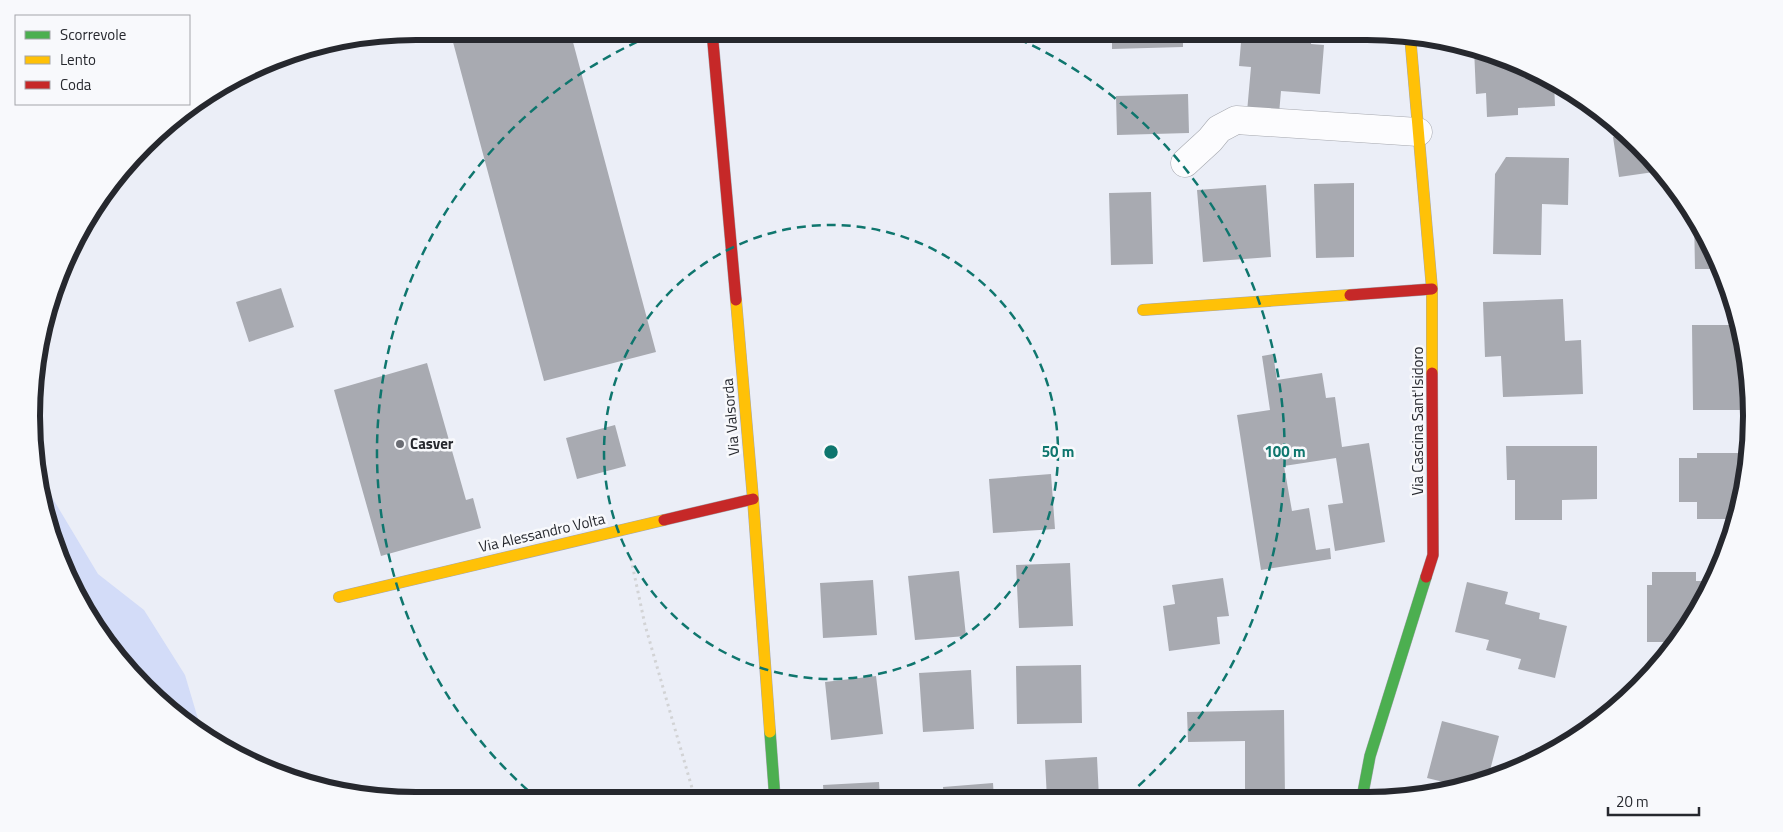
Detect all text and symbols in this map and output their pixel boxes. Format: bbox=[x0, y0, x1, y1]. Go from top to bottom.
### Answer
legend bbox=[15, 15, 190, 105]
text: Scorrevole bbox=[60, 23, 126, 46]
text: Lento bbox=[60, 48, 96, 71]
text: Coda bbox=[60, 73, 92, 96]
street label: Via Cascina Sant'Isidoro bbox=[1406, 346, 1429, 495]
street label: Via Valsorda bbox=[716, 377, 745, 457]
place label: Casver bbox=[410, 432, 454, 455]
marker: Casver bbox=[394, 438, 406, 450]
text: 50 m bbox=[1042, 440, 1074, 463]
text: 100 m bbox=[1264, 440, 1306, 463]
centre of rings bbox=[822, 443, 840, 461]
street label: Via Alessandro Volta bbox=[476, 507, 608, 558]
scale bar bbox=[1608, 784, 1699, 816]
text: 20 m bbox=[1616, 790, 1649, 813]

